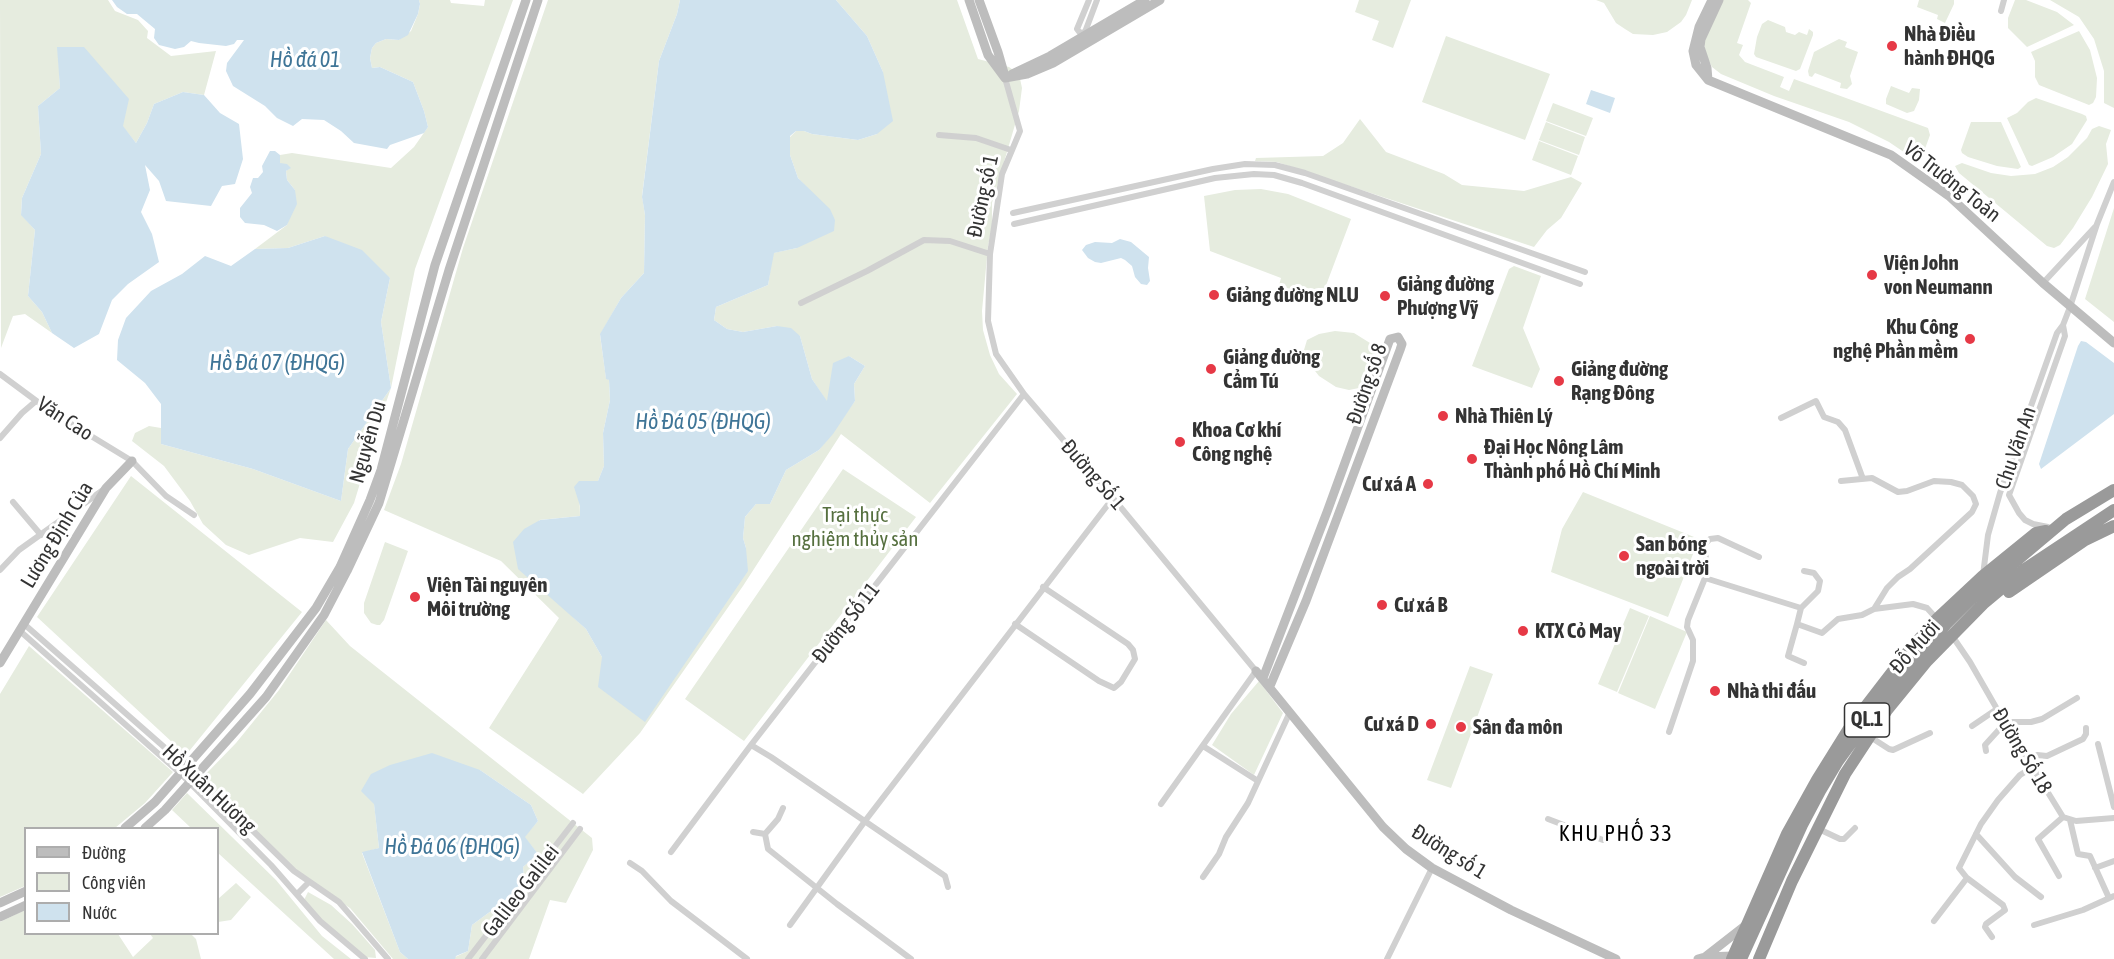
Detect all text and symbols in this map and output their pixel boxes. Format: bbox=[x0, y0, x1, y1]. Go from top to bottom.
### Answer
place label: Nhà Điều hành ĐHQG bbox=[1904, 21, 1995, 71]
marker: Nhà Điều hành ĐHQG bbox=[1885, 39, 1899, 53]
water label: Hồ đá 01 bbox=[270, 47, 340, 73]
street label: Võ Trường Toản bbox=[1898, 136, 2006, 228]
street label: Đường số 1 bbox=[962, 152, 1004, 240]
place label: Viện John von Neumann bbox=[1884, 250, 1993, 300]
marker: Viện John von Neumann bbox=[1865, 268, 1879, 282]
place label: Giảng đường Phượng Vỹ bbox=[1397, 271, 1494, 321]
place label: Giảng đường NLU bbox=[1226, 282, 1359, 308]
marker: Giảng đường NLU bbox=[1207, 288, 1221, 302]
marker: Giảng đường Phượng Vỹ bbox=[1378, 289, 1392, 303]
place label: Khu Công nghệ Phần mềm bbox=[1833, 314, 1958, 364]
marker: Khu Công nghệ Phần mềm bbox=[1963, 332, 1977, 346]
street label: Đường số 8 bbox=[1341, 340, 1393, 428]
place label: Giảng đường Cẩm Tú bbox=[1223, 344, 1320, 394]
water label: Hồ Đá 07 (ĐHQG) bbox=[209, 350, 345, 376]
place label: Giảng đường Rạng Đông bbox=[1571, 356, 1668, 406]
marker: Giảng đường Cẩm Tú bbox=[1204, 362, 1218, 376]
marker: Giảng đường Rạng Đông bbox=[1552, 374, 1566, 388]
street label: Văn Cao bbox=[32, 392, 98, 446]
street label: Nguyễn Du bbox=[344, 398, 392, 486]
place label: Nhà Thiên Lý bbox=[1455, 403, 1553, 429]
street label: Chu Văn An bbox=[1990, 403, 2042, 493]
water label: Hồ Đá 05 (ĐHQG) bbox=[635, 409, 771, 435]
marker: Nhà Thiên Lý bbox=[1436, 409, 1450, 423]
place label: Khoa Cơ khí Công nghệ bbox=[1192, 417, 1281, 467]
place label: Đại Học Nông Lâm Thành phố Hồ Chí Minh bbox=[1484, 434, 1660, 484]
street label: Đường Số 1 bbox=[1056, 435, 1130, 515]
marker: Khoa Cơ khí Công nghệ bbox=[1173, 435, 1187, 449]
marker: Đại Học Nông Lâm Thành phố Hồ Chí Minh bbox=[1465, 452, 1479, 466]
place label: Cư xá A bbox=[1362, 471, 1416, 497]
street label: Lương Định Của bbox=[15, 477, 99, 593]
marker: Cư xá A bbox=[1421, 477, 1435, 491]
park label: Trại thực nghiệm thủy sản bbox=[791, 502, 919, 552]
place label: San bóng ngoài trời bbox=[1636, 531, 1709, 581]
marker: San bóng ngoài trời bbox=[1617, 549, 1631, 563]
place label: Viện Tài nguyên Môi trường bbox=[427, 572, 547, 622]
street label: Đường Số 11 bbox=[807, 578, 885, 668]
marker: Viện Tài nguyên Môi trường bbox=[408, 590, 422, 604]
place label: Cư xá B bbox=[1394, 592, 1448, 618]
marker: Cư xá B bbox=[1375, 598, 1389, 612]
street label: Đỗ Mười bbox=[1884, 615, 1946, 679]
place label: KTX Cỏ May bbox=[1535, 618, 1622, 644]
marker: KTX Cỏ May bbox=[1516, 624, 1530, 638]
place label: Nhà thi đấu bbox=[1727, 678, 1816, 704]
marker: Nhà thi đấu bbox=[1708, 684, 1722, 698]
road number: QL.1 bbox=[1844, 703, 1890, 737]
street label: Đường Số 18 bbox=[1987, 704, 2057, 798]
place label: Cư xá D bbox=[1364, 711, 1419, 737]
place label: Sân đa môn bbox=[1473, 714, 1563, 740]
marker: Cư xá D bbox=[1424, 717, 1438, 731]
marker: Sân đa môn bbox=[1454, 720, 1468, 734]
street label: Hồ Xuân Hương bbox=[157, 739, 261, 839]
street label: Đường số 1 bbox=[1407, 819, 1491, 885]
district label: KHU PHỐ 33 bbox=[1559, 821, 1673, 847]
legend bbox=[24, 827, 219, 935]
water label: Hồ Đá 06 (ĐHQG) bbox=[384, 834, 520, 860]
street label: Galileo Galilei bbox=[477, 840, 565, 942]
text: Đường bbox=[82, 842, 126, 863]
text: Công viên bbox=[82, 872, 146, 893]
text: Nước bbox=[82, 902, 116, 923]

